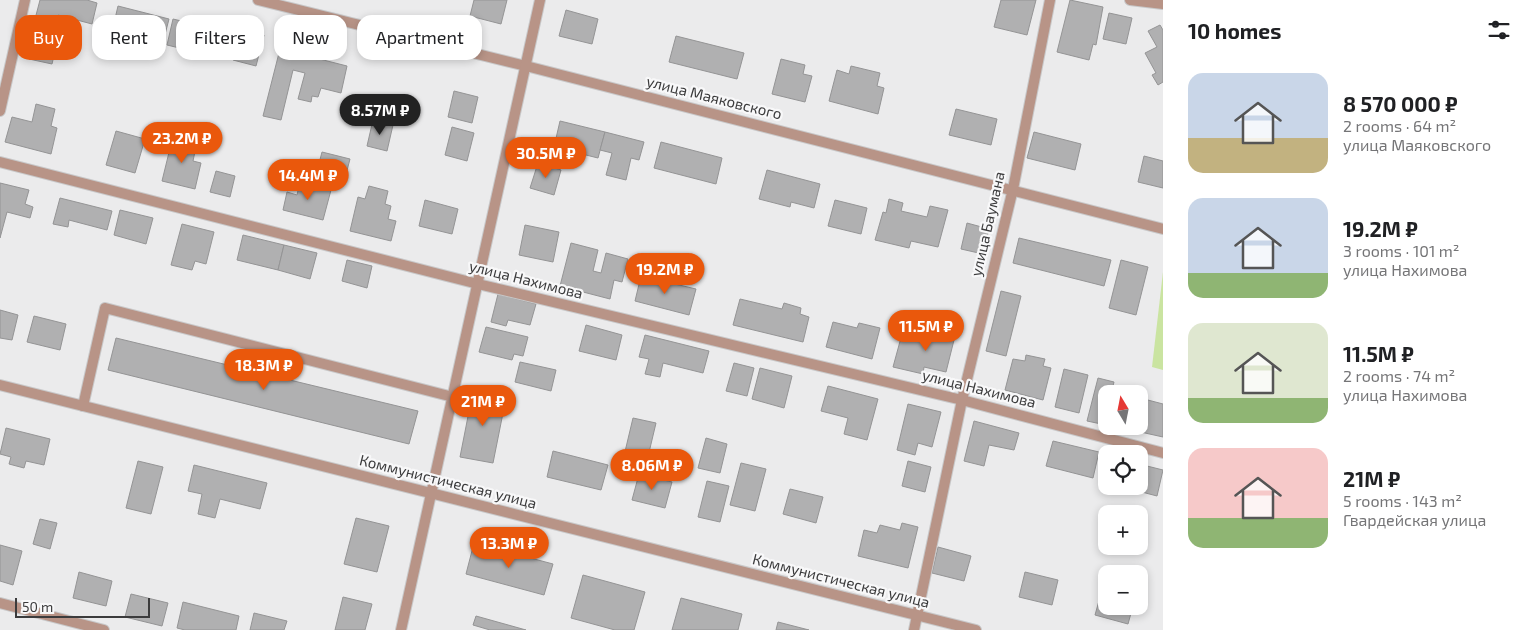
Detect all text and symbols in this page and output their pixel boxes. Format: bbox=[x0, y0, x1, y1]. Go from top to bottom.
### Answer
chip: Buy bbox=[15, 15, 82, 60]
chip: Rent bbox=[92, 15, 166, 60]
chip: Filters bbox=[176, 15, 264, 60]
chip: New bbox=[274, 15, 347, 60]
chip: Apartment bbox=[357, 15, 482, 60]
icon: filters bbox=[1485, 16, 1513, 44]
text: 10 homes bbox=[1188, 18, 1281, 43]
street label: улица Маяковского bbox=[644, 71, 784, 124]
text: 8 570 000 ₽ bbox=[1343, 91, 1458, 116]
icon: home bbox=[1228, 93, 1288, 153]
pin: 8.57M ₽ bbox=[334, 94, 426, 136]
text: 8.57M ₽ bbox=[351, 100, 409, 119]
text: 2 rooms · 64 m² bbox=[1343, 116, 1456, 135]
pin: 23.2M ₽ bbox=[136, 121, 228, 164]
text: 23.2M ₽ bbox=[152, 128, 212, 147]
text: улица Маяковского bbox=[1343, 135, 1491, 154]
pin: 30.5M ₽ bbox=[500, 136, 592, 179]
text: 30.5M ₽ bbox=[516, 143, 576, 162]
pin: 14.4M ₽ bbox=[262, 158, 354, 201]
text: 14.4M ₽ bbox=[279, 165, 337, 184]
street label: улица Баумана bbox=[966, 170, 1009, 278]
text: 19.2M ₽ bbox=[1343, 216, 1418, 241]
icon: home bbox=[1228, 218, 1288, 278]
text: 3 rooms · 101 m² bbox=[1343, 241, 1460, 260]
pin: 19.2M ₽ bbox=[619, 252, 711, 295]
street label: улица Нахимова bbox=[467, 256, 585, 303]
text: 19.2M ₽ bbox=[636, 259, 694, 278]
text: улица Нахимова bbox=[1343, 260, 1467, 279]
pin: 11.5M ₽ bbox=[880, 310, 972, 352]
text: 11.5M ₽ bbox=[899, 316, 953, 335]
text: 11.5M ₽ bbox=[1343, 341, 1414, 366]
icon: home bbox=[1228, 343, 1288, 403]
pin: 18.3M ₽ bbox=[218, 348, 310, 391]
text: 18.3M ₽ bbox=[235, 355, 293, 374]
street label: улица Нахимова bbox=[920, 365, 1038, 412]
text: 2 rooms · 74 m² bbox=[1343, 366, 1455, 385]
pin: 21M ₽ bbox=[448, 384, 518, 427]
north arrow bbox=[1098, 385, 1148, 435]
map controls bbox=[1098, 385, 1148, 615]
text: улица Нахимова bbox=[1343, 385, 1467, 404]
text: 21M ₽ bbox=[461, 391, 505, 410]
button: locate bbox=[1098, 445, 1148, 495]
pin: 8.06M ₽ bbox=[606, 448, 698, 491]
street label: Коммунистическая улица bbox=[357, 450, 539, 513]
text: 8.06M ₽ bbox=[622, 455, 682, 474]
text: 21M ₽ bbox=[1343, 466, 1400, 491]
icon: home bbox=[1228, 468, 1288, 528]
text: 5 rooms · 143 m² bbox=[1343, 491, 1462, 510]
button: + bbox=[1098, 505, 1148, 555]
text: Гвардейская улица bbox=[1343, 510, 1486, 529]
pin: 13.3M ₽ bbox=[463, 526, 555, 569]
text: 13.3M ₽ bbox=[481, 533, 537, 552]
street label: Коммунистическая улица bbox=[750, 549, 932, 612]
button: − bbox=[1098, 565, 1148, 615]
scale bar bbox=[15, 595, 150, 618]
text: 50 m bbox=[22, 598, 53, 615]

